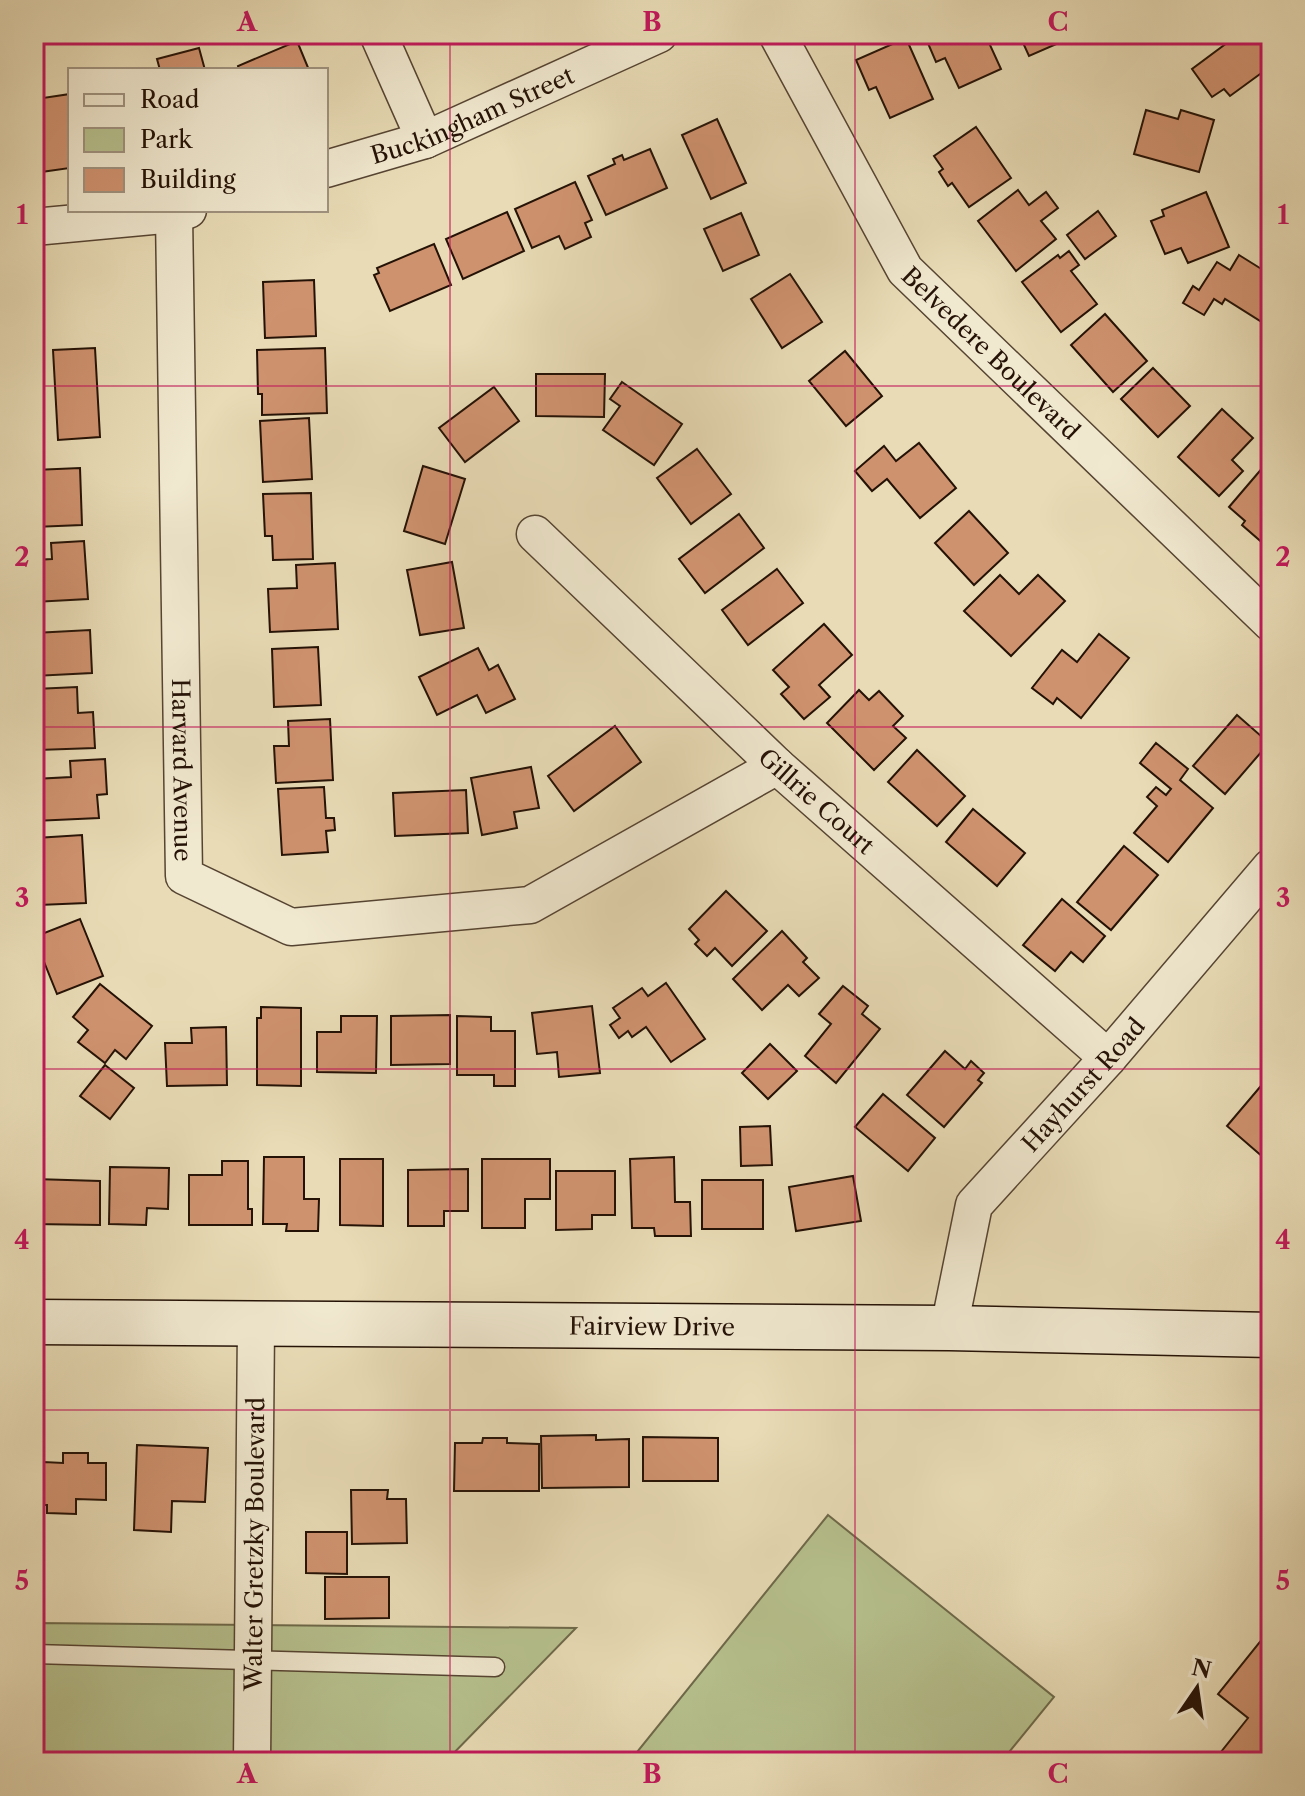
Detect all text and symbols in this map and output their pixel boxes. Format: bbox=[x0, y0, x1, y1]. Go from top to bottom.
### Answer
text: A bbox=[236, 6, 258, 38]
text: B bbox=[642, 6, 662, 38]
text: C bbox=[1048, 6, 1068, 38]
street label: Buckingham Street bbox=[367, 60, 579, 170]
legend bbox=[68, 68, 328, 212]
text: Road bbox=[140, 85, 200, 114]
text: Park bbox=[140, 125, 193, 154]
text: Building bbox=[140, 165, 236, 194]
text: 1 bbox=[16, 199, 28, 231]
text: 1 bbox=[1277, 199, 1289, 231]
street label: Belvedere Boulevard bbox=[896, 260, 1086, 446]
text: 2 bbox=[14, 541, 30, 573]
text: 2 bbox=[1275, 541, 1291, 573]
street label: Harvard Avenue bbox=[167, 678, 198, 862]
street label: Gillrie Court bbox=[753, 742, 881, 860]
text: 3 bbox=[15, 882, 29, 914]
text: 3 bbox=[1276, 882, 1290, 914]
street label: Hayhurst Road bbox=[1015, 1011, 1151, 1158]
text: 4 bbox=[14, 1224, 30, 1256]
text: 4 bbox=[1275, 1224, 1291, 1256]
street label: Fairview Drive bbox=[569, 1311, 735, 1341]
street label: Walter Gretzky Boulevard bbox=[238, 1397, 270, 1692]
text: 5 bbox=[15, 1565, 29, 1597]
text: 5 bbox=[1276, 1565, 1290, 1597]
north arrow bbox=[1157, 1648, 1237, 1728]
text: N bbox=[1189, 1654, 1214, 1684]
text: A bbox=[236, 1758, 258, 1790]
text: B bbox=[642, 1758, 662, 1790]
text: C bbox=[1048, 1758, 1068, 1790]

